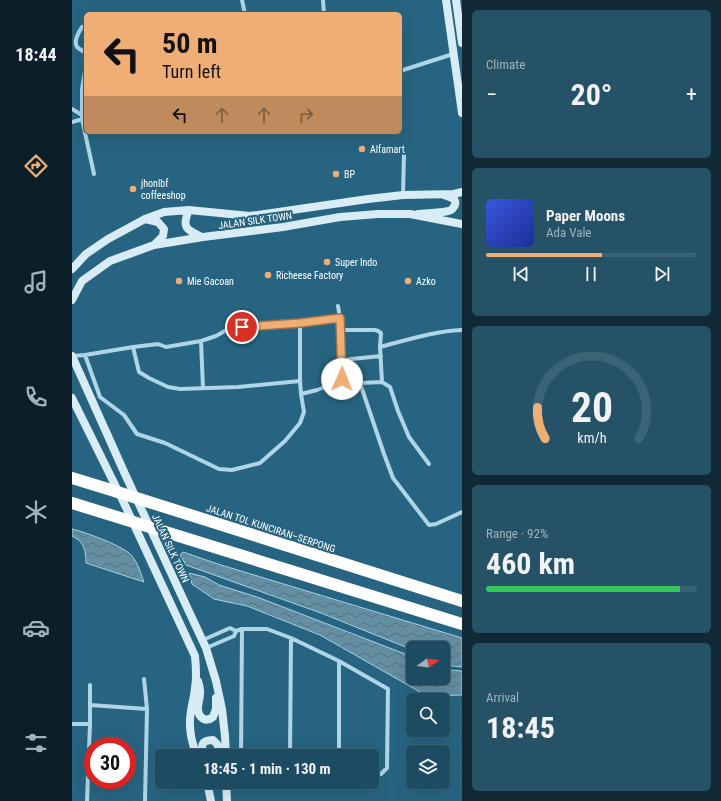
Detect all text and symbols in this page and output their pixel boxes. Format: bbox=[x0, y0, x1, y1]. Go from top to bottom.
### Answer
text: 50 m bbox=[162, 27, 218, 60]
icon: left bbox=[96, 28, 148, 80]
text: 18:44 bbox=[15, 44, 57, 65]
text: Climate bbox=[486, 57, 525, 72]
text: Turn left bbox=[162, 61, 221, 82]
text: 20° bbox=[571, 77, 613, 112]
text: − bbox=[486, 82, 497, 107]
text: + bbox=[686, 82, 697, 107]
icon: left bbox=[169, 104, 191, 126]
icon: ahead bbox=[211, 104, 233, 126]
icon: ahead bbox=[253, 104, 275, 126]
icon: right bbox=[295, 104, 317, 126]
marker: Alfamart bbox=[357, 144, 367, 154]
place label: Alfamart bbox=[370, 144, 405, 155]
icon: directions bbox=[22, 152, 50, 180]
marker: BP bbox=[331, 169, 341, 179]
place label: BP bbox=[344, 169, 355, 180]
place label: jhonlbf coffeeshop bbox=[140, 178, 186, 201]
marker: jhonlbf coffeeshop bbox=[128, 184, 138, 194]
text: Paper Moons bbox=[546, 207, 625, 225]
street label: JALAN SILK TOWN bbox=[217, 210, 293, 231]
text: Ada Vale bbox=[546, 225, 591, 240]
marker: Super Indo bbox=[322, 257, 332, 267]
place label: Super Indo bbox=[335, 257, 377, 268]
icon: previous bbox=[510, 263, 532, 285]
icon: pause bbox=[580, 263, 602, 285]
icon: next bbox=[651, 263, 673, 285]
icon: music bbox=[22, 268, 50, 296]
marker: Richeese Factory bbox=[263, 270, 273, 280]
place label: Richeese Factory bbox=[276, 270, 343, 281]
marker: Mie Gacoan bbox=[174, 276, 184, 286]
place label: Mie Gacoan bbox=[187, 276, 234, 287]
marker: Azko bbox=[403, 276, 413, 286]
place label: Azko bbox=[416, 276, 436, 287]
pin bbox=[225, 310, 259, 344]
icon: arrive bbox=[231, 316, 253, 338]
position arrow bbox=[321, 358, 363, 400]
text: 20 bbox=[570, 382, 613, 431]
icon: phone bbox=[22, 383, 50, 411]
text: km/h bbox=[577, 429, 606, 445]
icon: climate bbox=[22, 498, 50, 526]
street label: JALAN TOL KUNCIRAN–SERPONG bbox=[205, 502, 337, 555]
street label: JALAN SILK TOWN bbox=[150, 512, 191, 584]
text: Range · 92% bbox=[486, 526, 548, 541]
text: 460 km bbox=[486, 546, 575, 581]
icon: car bbox=[22, 614, 50, 642]
north arrow bbox=[406, 641, 450, 685]
map controls bbox=[406, 641, 450, 789]
text: Arrival bbox=[486, 690, 519, 705]
button: search bbox=[406, 693, 450, 737]
text: 18:45 bbox=[486, 710, 555, 745]
icon: filters bbox=[22, 729, 50, 757]
speed limit sign: 30 bbox=[84, 737, 136, 789]
button: layers bbox=[406, 745, 450, 789]
text: 18:45 · 1 min · 130 m bbox=[203, 760, 331, 778]

